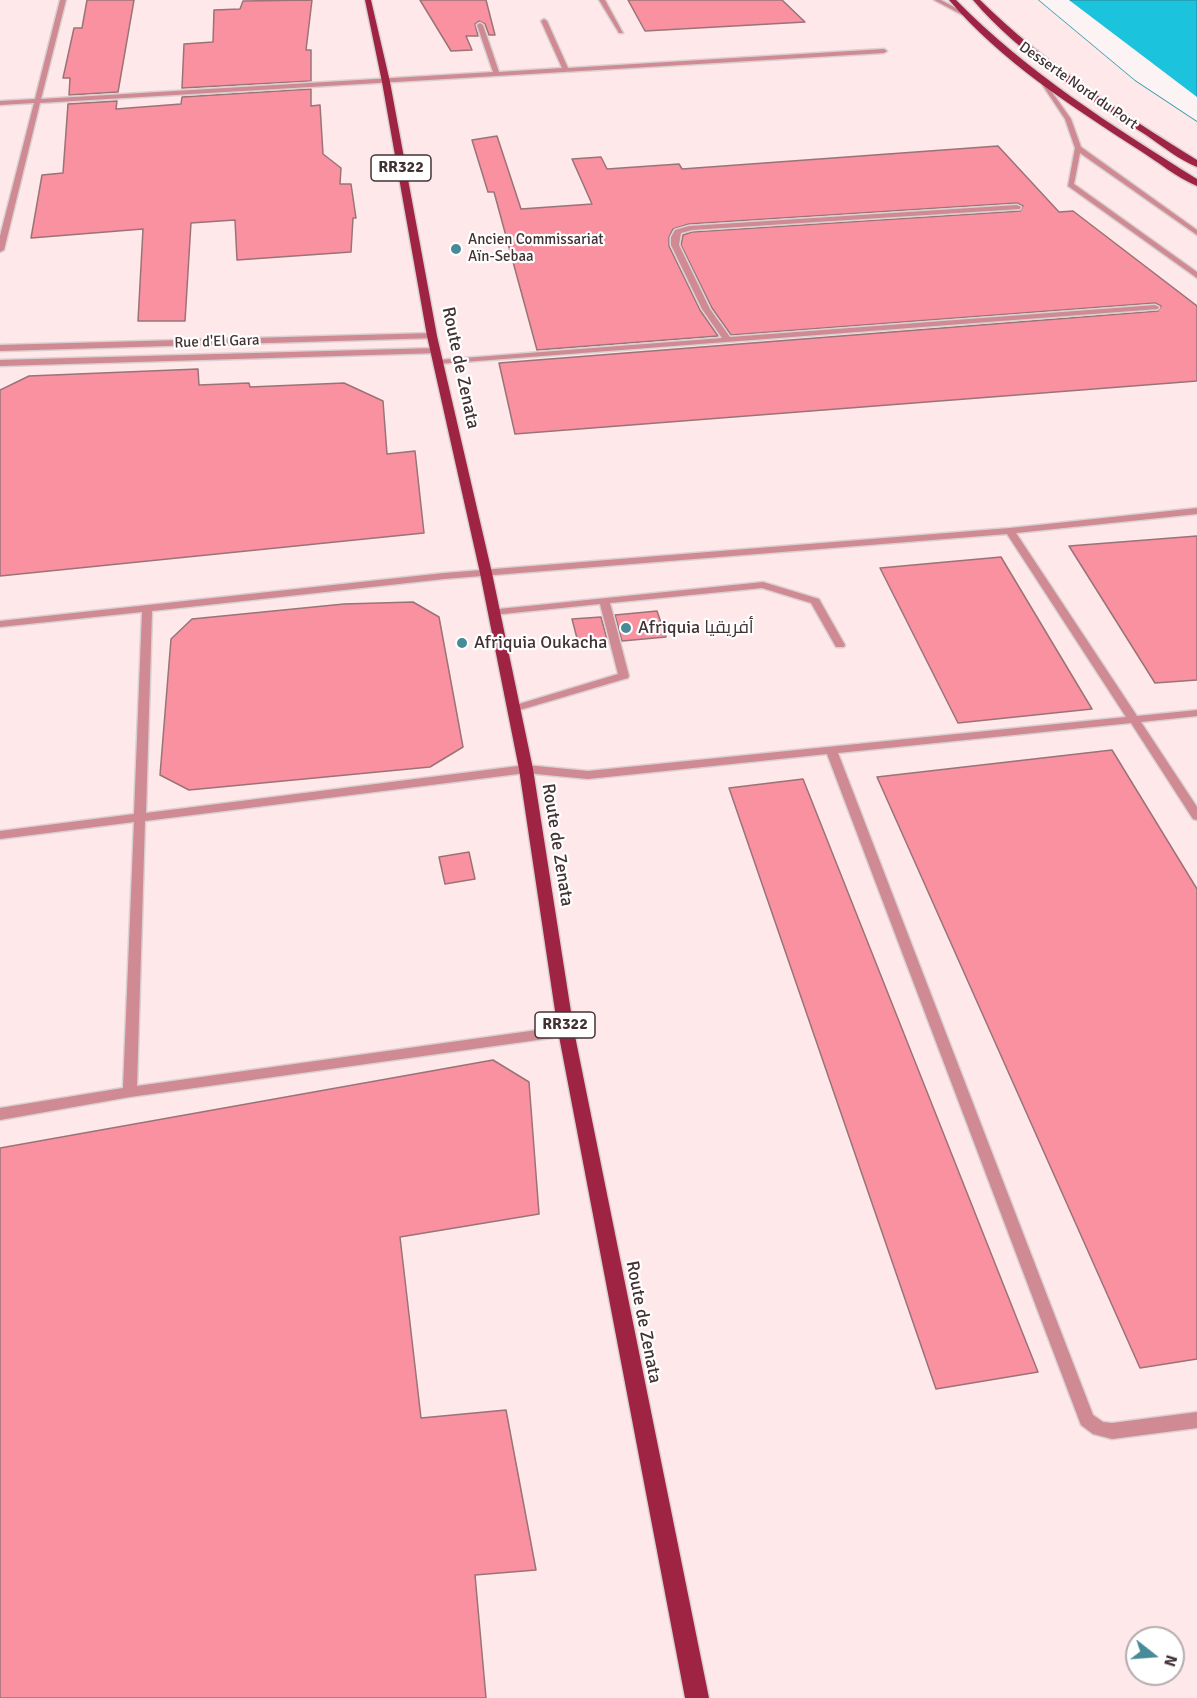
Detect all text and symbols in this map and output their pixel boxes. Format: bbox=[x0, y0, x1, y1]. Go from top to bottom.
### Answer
street label: Desserte Nord du Port bbox=[1015, 38, 1141, 134]
road number: RR322 bbox=[371, 155, 431, 181]
place label: Ancien Commissariat Aïn-Sebaa bbox=[468, 231, 604, 266]
marker: Ancien Commissariat Aïn-Sebaa bbox=[449, 242, 463, 256]
street label: Route de Zenata bbox=[437, 305, 483, 431]
street label: Rue d'El Gara bbox=[174, 332, 260, 352]
place label: Afriquia أفريقيا bbox=[638, 617, 754, 639]
marker: Afriquia أفريقيا bbox=[619, 621, 633, 635]
place label: Afriquia Oukacha bbox=[474, 632, 607, 654]
marker: Afriquia Oukacha bbox=[455, 636, 469, 650]
street label: Route de Zenata bbox=[537, 782, 577, 908]
road number: RR322 bbox=[535, 1012, 595, 1038]
street label: Route de Zenata bbox=[621, 1259, 665, 1385]
north arrow bbox=[1125, 1626, 1185, 1686]
text: N bbox=[1159, 1652, 1181, 1669]

